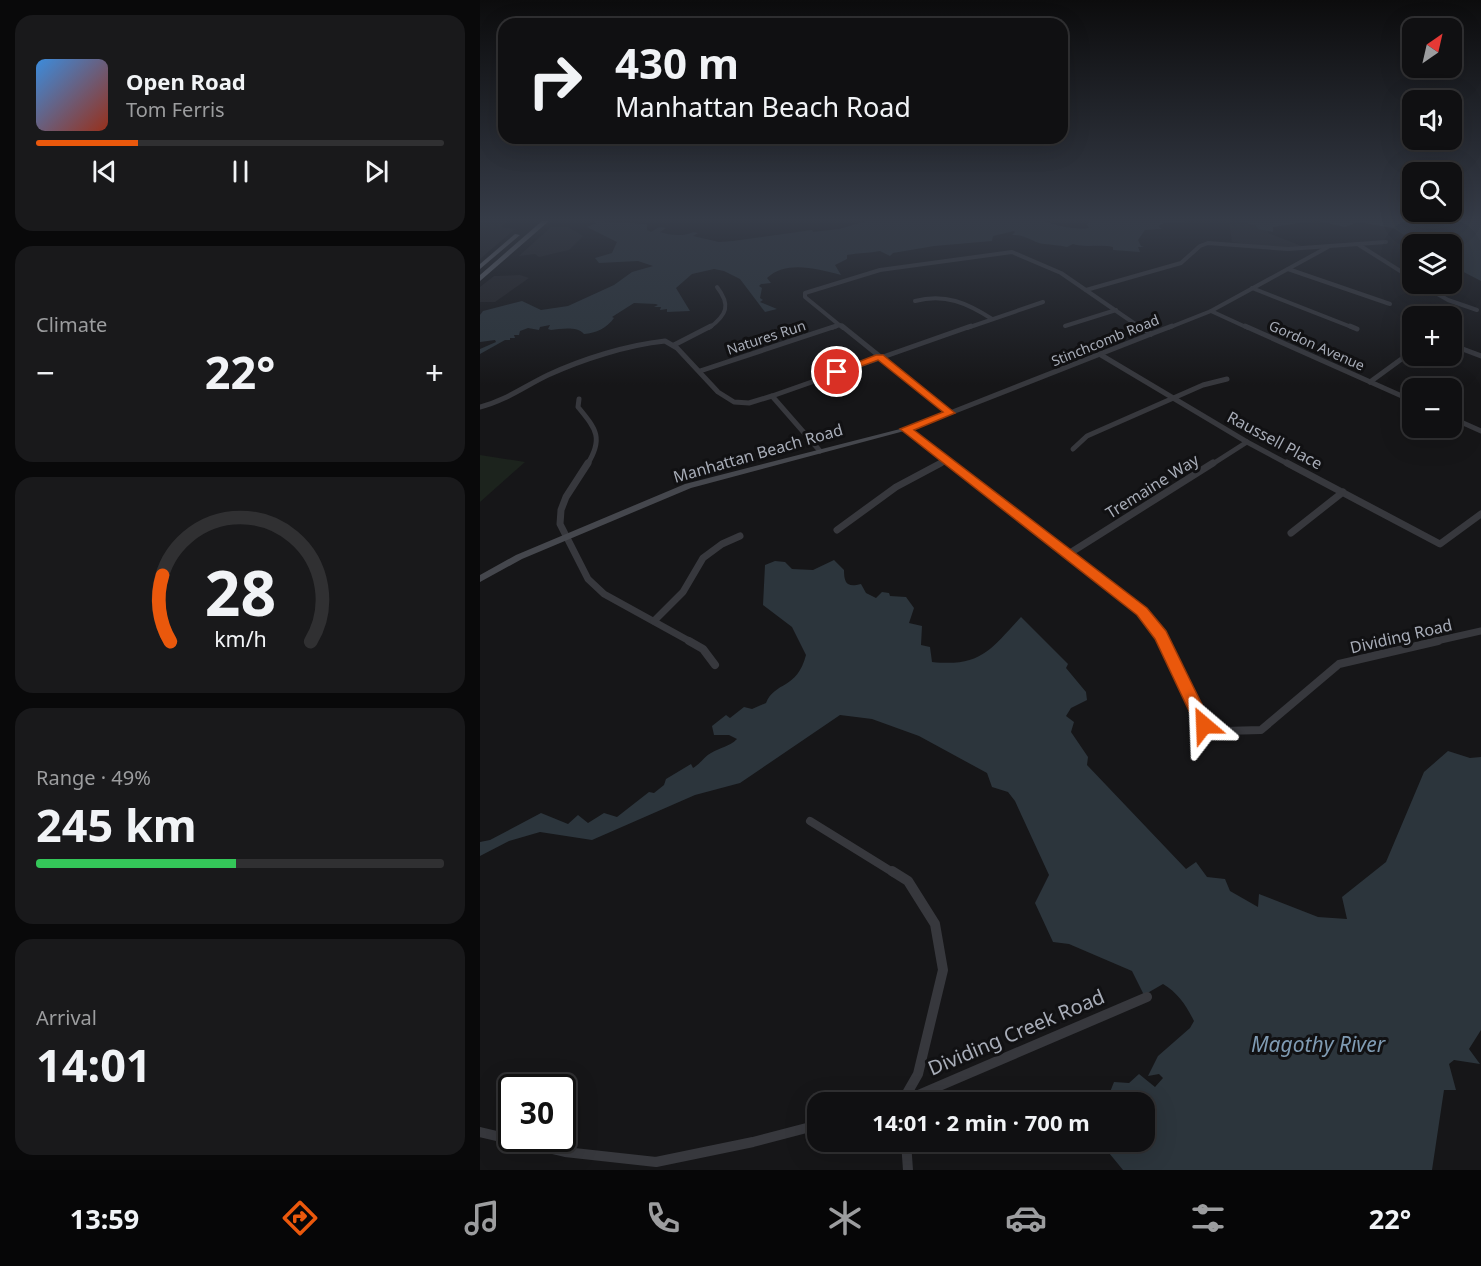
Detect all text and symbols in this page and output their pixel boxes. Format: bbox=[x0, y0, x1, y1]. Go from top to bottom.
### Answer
north arrow bbox=[1402, 18, 1462, 78]
map controls bbox=[1402, 18, 1462, 438]
text: 430 m bbox=[615, 34, 739, 91]
icon: right bbox=[516, 42, 594, 120]
text: Open Road bbox=[126, 66, 246, 96]
text: Manhattan Beach Road bbox=[615, 88, 911, 125]
button: sound bbox=[1402, 90, 1462, 150]
text: Tom Ferris bbox=[126, 96, 225, 123]
icon: previous bbox=[88, 155, 121, 188]
icon: pause bbox=[224, 155, 257, 188]
icon: next bbox=[360, 155, 393, 188]
button: search bbox=[1402, 162, 1462, 222]
button: layers bbox=[1402, 234, 1462, 294]
button: + bbox=[1402, 306, 1462, 366]
street label: Stinchcomb Road bbox=[1048, 310, 1162, 370]
text: Climate bbox=[36, 311, 107, 338]
street label: Natures Run bbox=[724, 315, 808, 359]
street label: Gordon Avenue bbox=[1266, 315, 1368, 375]
text: 22° bbox=[205, 341, 275, 402]
pin bbox=[811, 346, 862, 397]
text: − bbox=[36, 350, 55, 395]
text: + bbox=[425, 350, 444, 395]
icon: arrive bbox=[820, 355, 853, 388]
button: − bbox=[1402, 378, 1462, 438]
street label: Raussell Place bbox=[1223, 406, 1327, 474]
street label: Manhattan Beach Road bbox=[671, 418, 845, 488]
street label: Tremaine Way bbox=[1101, 448, 1204, 523]
text: 28 bbox=[204, 549, 276, 634]
street label: Dividing Road bbox=[1348, 614, 1454, 658]
text: km/h bbox=[214, 624, 266, 653]
position arrow bbox=[1172, 693, 1236, 757]
text: Range · 49% bbox=[36, 764, 151, 791]
text: 245 km bbox=[36, 794, 197, 855]
street label: Dividing Creek Road bbox=[924, 983, 1108, 1081]
text: Arrival bbox=[36, 1004, 97, 1031]
water label: Magothy River bbox=[1251, 1030, 1387, 1058]
text: 14:01 bbox=[36, 1034, 152, 1095]
speed limit sign: 30 bbox=[498, 1074, 576, 1152]
text: 14:01 · 2 min · 700 m bbox=[872, 1107, 1090, 1137]
icon: directions bbox=[279, 1197, 321, 1239]
icon: music bbox=[461, 1197, 503, 1239]
icon: phone bbox=[642, 1197, 684, 1239]
icon: climate bbox=[824, 1197, 866, 1239]
icon: car bbox=[1005, 1197, 1047, 1239]
icon: filters bbox=[1187, 1197, 1229, 1239]
text: 13:59 bbox=[70, 1200, 139, 1237]
text: 22° bbox=[1369, 1200, 1411, 1237]

